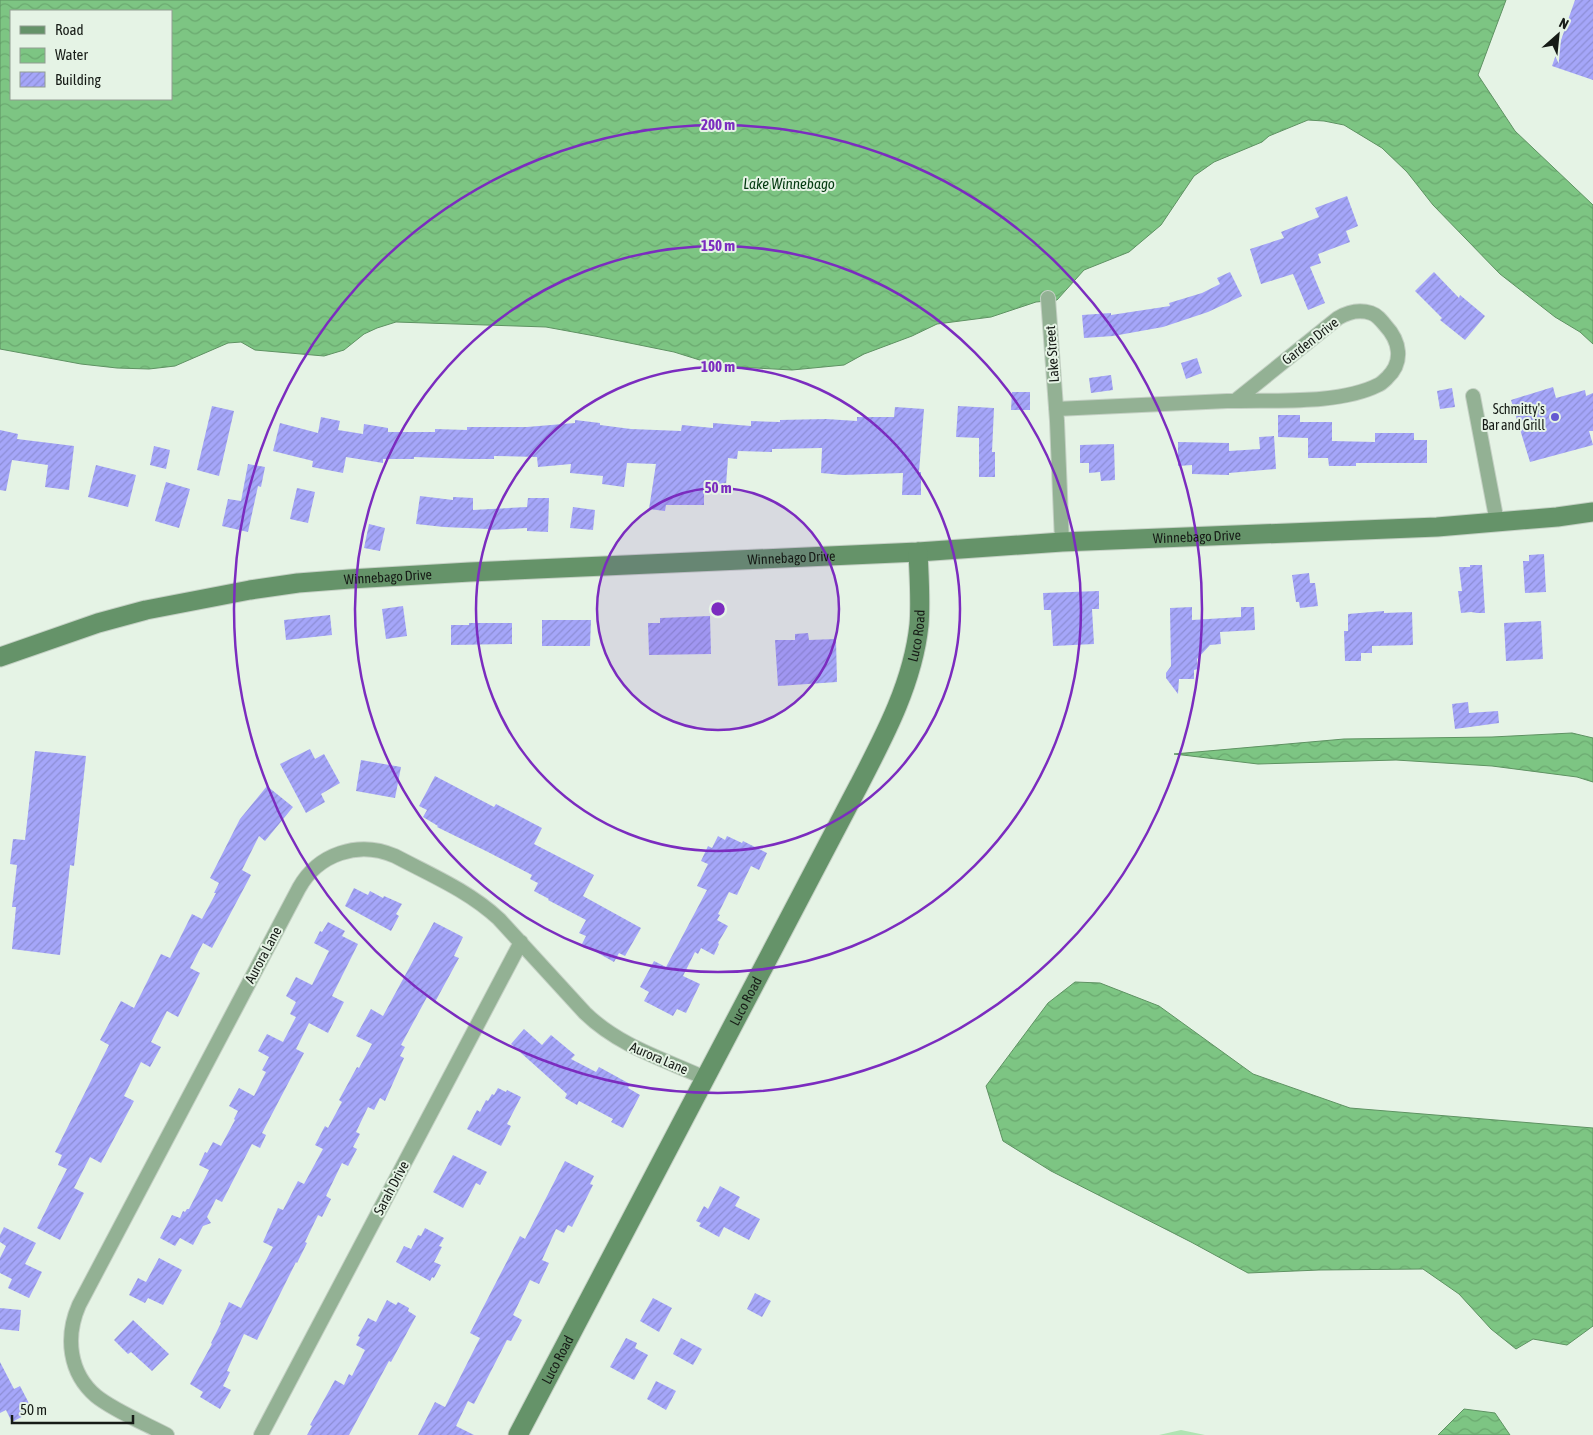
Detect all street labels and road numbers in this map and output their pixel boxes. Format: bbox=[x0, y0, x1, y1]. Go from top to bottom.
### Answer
street label: Garden Drive bbox=[1279, 314, 1341, 368]
street label: Lake Street bbox=[1042, 325, 1062, 383]
street label: Winnebago Drive bbox=[1153, 527, 1241, 546]
street label: Winnebago Drive bbox=[747, 548, 836, 568]
street label: Winnebago Drive bbox=[343, 566, 432, 587]
street label: Luco Road bbox=[904, 609, 928, 664]
street label: Aurora Lane bbox=[241, 924, 285, 986]
street label: Luco Road bbox=[726, 974, 765, 1028]
street label: Aurora Lane bbox=[627, 1039, 691, 1077]
street label: Sarah Drive bbox=[370, 1158, 412, 1218]
street label: Luco Road bbox=[538, 1333, 577, 1387]

